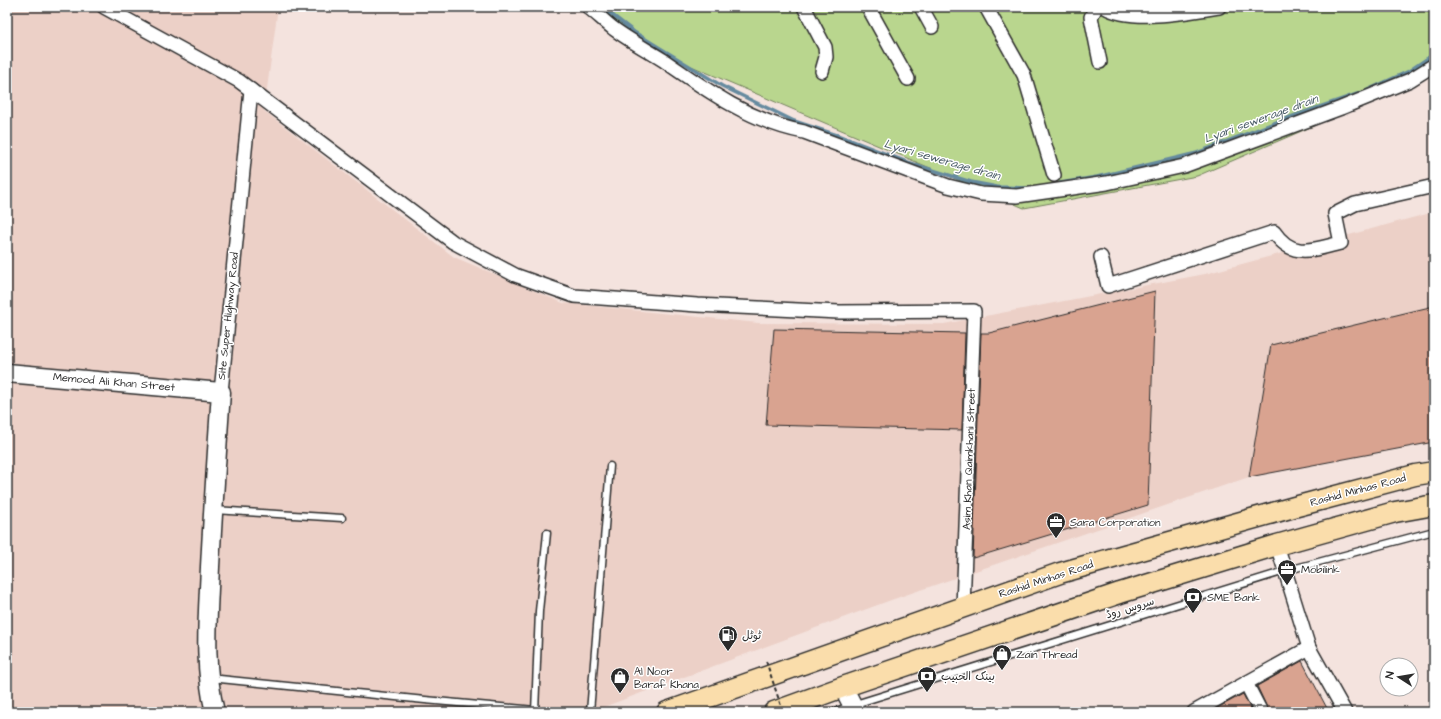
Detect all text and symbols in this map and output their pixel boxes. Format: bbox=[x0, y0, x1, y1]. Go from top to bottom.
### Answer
water label: Lyari sewerage drain bbox=[1202, 90, 1322, 148]
water label: Lyari sewerage drain bbox=[882, 135, 1003, 186]
street label: Site Super Highway Road bbox=[214, 251, 243, 381]
street label: Memood Ali Khan Street bbox=[52, 369, 176, 395]
street label: Asim Khan Qaimkhani Street bbox=[959, 387, 979, 530]
street label: Rashid Minhas Road bbox=[1308, 470, 1408, 510]
office icon: Sara Corporation bbox=[1045, 511, 1067, 539]
place label: Sara Corporation bbox=[1070, 515, 1161, 530]
street label: Rashid Minhas Road bbox=[997, 557, 1096, 601]
office icon: Mobilink bbox=[1276, 558, 1298, 586]
place label: Mobilink bbox=[1301, 562, 1340, 577]
bank icon: SME Bank bbox=[1182, 586, 1204, 614]
place label: SME Bank bbox=[1207, 590, 1260, 605]
street label: سروس روڈ bbox=[1104, 594, 1156, 622]
fuel station icon: ٹوٹل bbox=[717, 624, 739, 652]
place label: ٹوٹل bbox=[742, 628, 762, 643]
shop icon: Zain Thread bbox=[991, 643, 1013, 671]
place label: Zain Thread bbox=[1016, 647, 1078, 662]
north arrow bbox=[1379, 657, 1419, 697]
place label: Al Noor Baraf Khana bbox=[634, 664, 699, 692]
bank icon: بينک الحبيب bbox=[916, 665, 938, 693]
shop icon: Al Noor Baraf Khana bbox=[609, 666, 631, 694]
place label: بينک الحبيب bbox=[941, 669, 995, 684]
text: N bbox=[1382, 670, 1398, 680]

